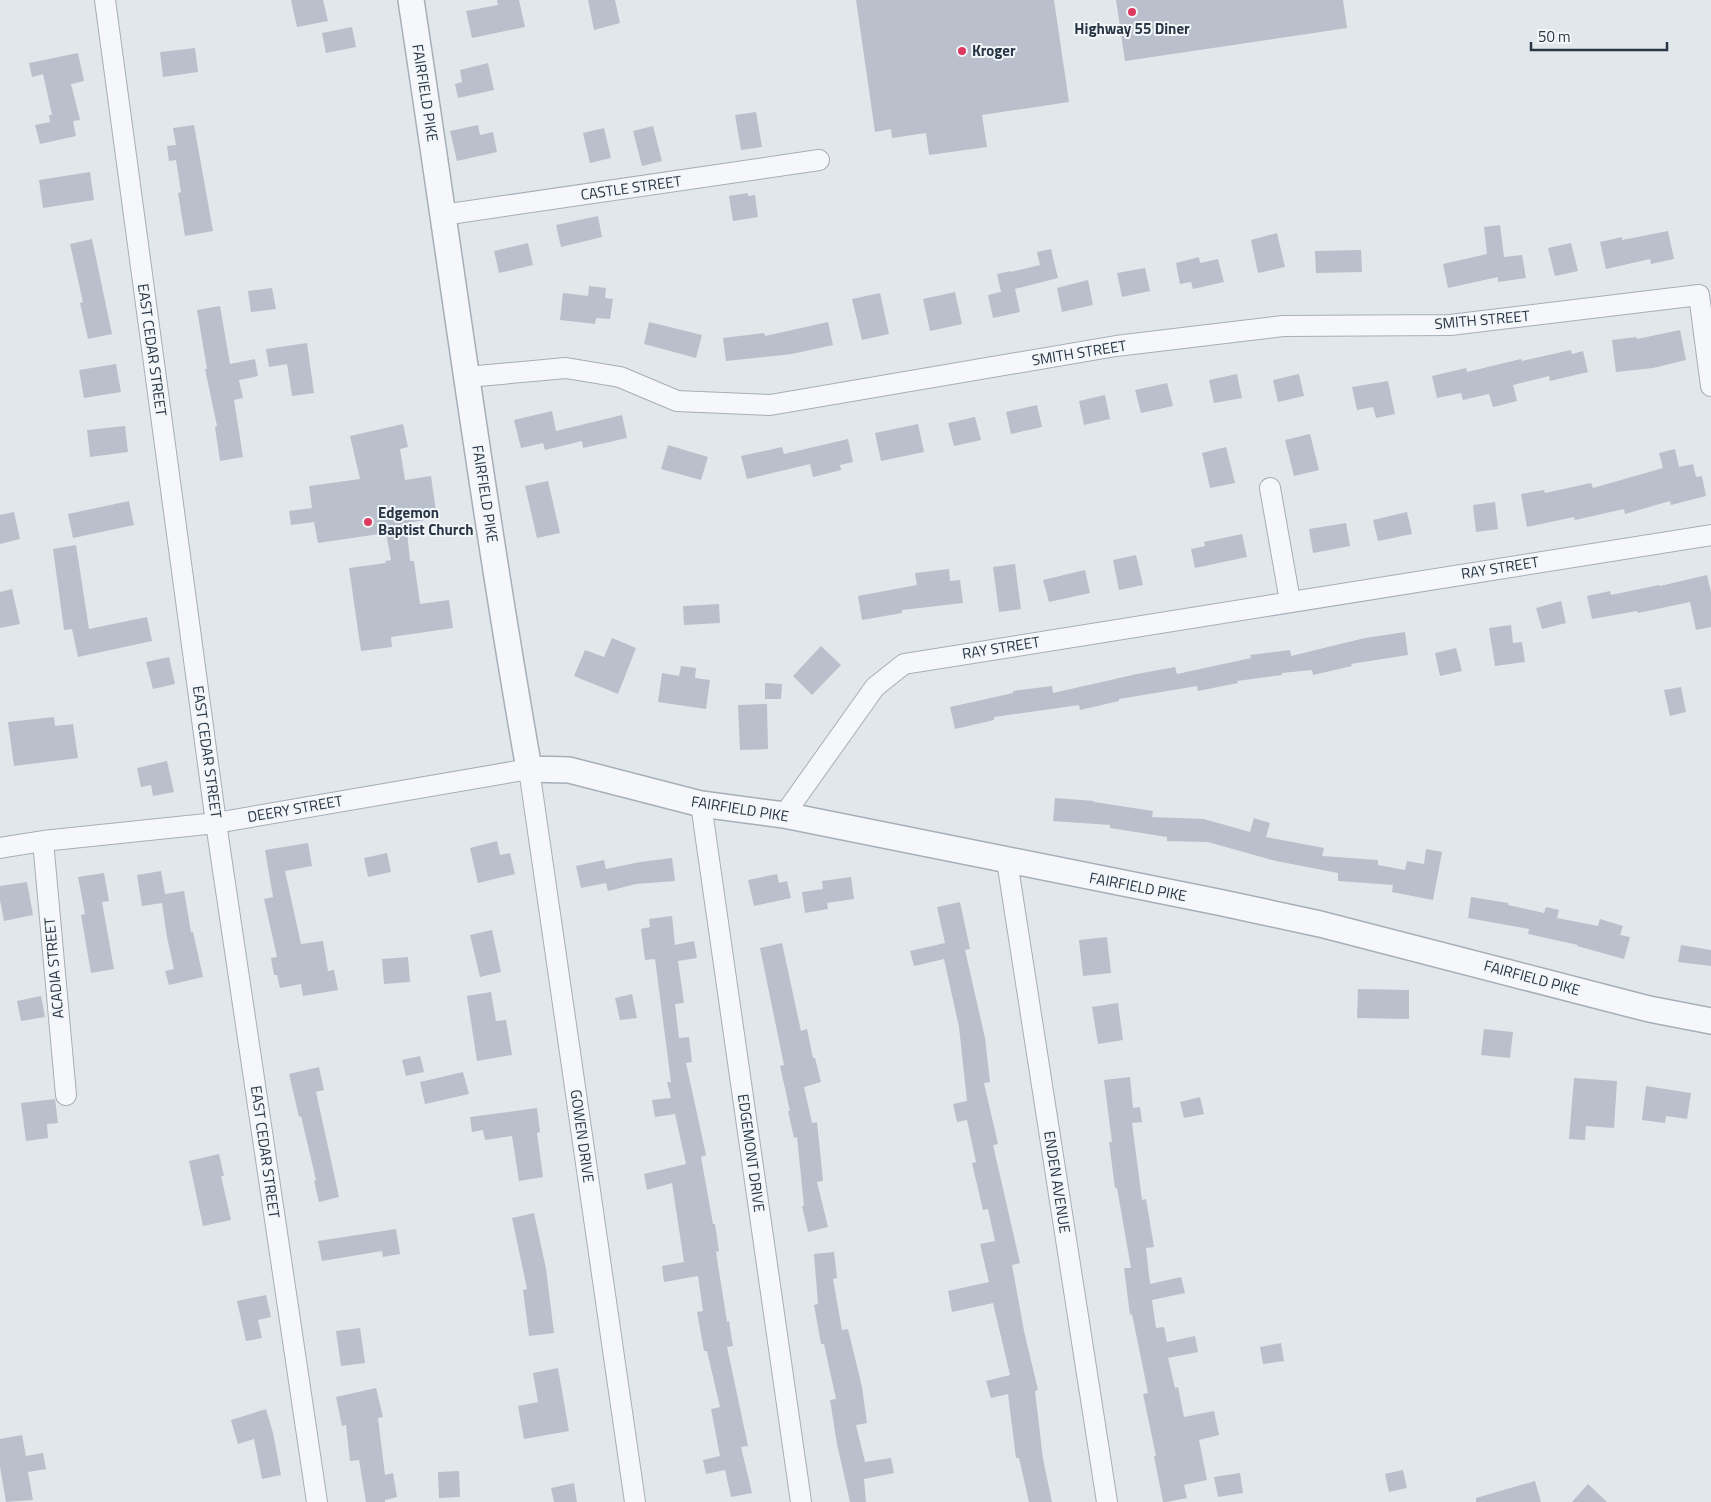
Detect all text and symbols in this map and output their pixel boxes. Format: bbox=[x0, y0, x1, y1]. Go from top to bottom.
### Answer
marker: Highway 55 Diner bbox=[1126, 6, 1138, 18]
place label: Highway 55 Diner bbox=[1074, 17, 1190, 40]
scale bar bbox=[1531, 20, 1667, 52]
text: 50 m bbox=[1538, 25, 1571, 48]
place label: Kroger bbox=[972, 39, 1016, 62]
street label: FAIRFIELD PIKE bbox=[406, 42, 445, 143]
marker: Kroger bbox=[956, 45, 968, 57]
street label: CASTLE STREET bbox=[579, 169, 683, 206]
street label: EAST CEDAR STREET bbox=[132, 282, 173, 418]
street label: SMITH STREET bbox=[1433, 304, 1531, 335]
street label: SMITH STREET bbox=[1030, 334, 1128, 371]
street label: FAIRFIELD PIKE bbox=[466, 443, 505, 544]
place label: Edgemon Baptist Church bbox=[378, 501, 473, 541]
marker: Edgemon Baptist Church bbox=[362, 516, 374, 528]
street label: RAY STREET bbox=[1459, 550, 1541, 585]
street label: RAY STREET bbox=[960, 630, 1042, 665]
street label: EAST CEDAR STREET bbox=[187, 684, 228, 820]
street label: DEERY STREET bbox=[245, 789, 344, 828]
street label: FAIRFIELD PIKE bbox=[690, 789, 791, 828]
street label: FAIRFIELD PIKE bbox=[1087, 866, 1189, 907]
street label: ACADIA STREET bbox=[38, 917, 69, 1019]
street label: FAIRFIELD PIKE bbox=[1481, 954, 1583, 1001]
street label: EAST CEDAR STREET bbox=[245, 1084, 286, 1220]
street label: GOWEN DRIVE bbox=[565, 1088, 600, 1184]
street label: EDGEMONT DRIVE bbox=[732, 1092, 771, 1213]
street label: ENDEN AVENUE bbox=[1038, 1129, 1077, 1235]

